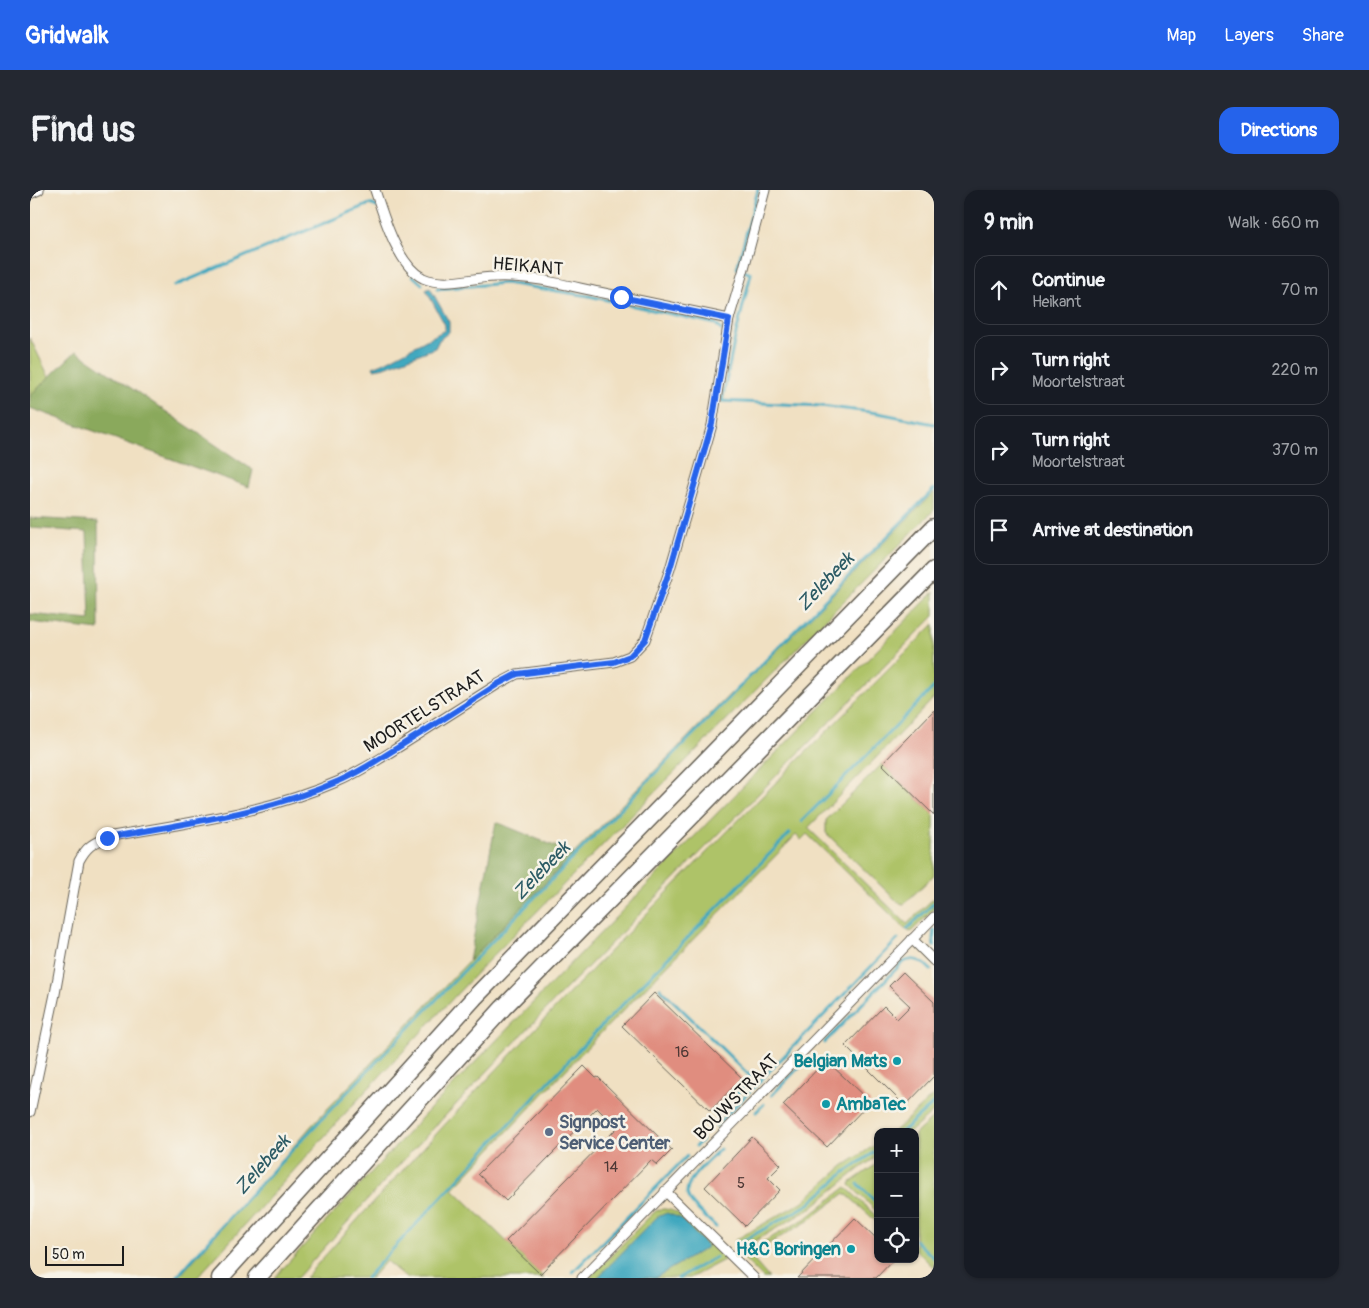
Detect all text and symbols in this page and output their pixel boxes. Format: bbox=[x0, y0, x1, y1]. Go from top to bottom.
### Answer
text: Gridwalk bbox=[25, 21, 109, 50]
text: Map bbox=[1167, 24, 1196, 47]
text: Layers bbox=[1224, 24, 1274, 47]
text: Share bbox=[1302, 24, 1344, 47]
button: Directions bbox=[1219, 107, 1339, 154]
text: Find us bbox=[30, 108, 135, 152]
text: 9 min bbox=[984, 209, 1033, 236]
text: Walk · 660 m bbox=[1228, 213, 1319, 233]
street label: HEIKANT bbox=[492, 252, 564, 281]
text: Continue bbox=[1032, 268, 1105, 292]
icon: ahead bbox=[985, 276, 1013, 304]
text: 70 m bbox=[1281, 280, 1318, 300]
route start bbox=[610, 286, 633, 309]
text: Heikant bbox=[1032, 292, 1081, 312]
text: Turn right bbox=[1032, 348, 1110, 372]
icon: right bbox=[985, 356, 1013, 384]
text: 220 m bbox=[1272, 360, 1318, 380]
text: Moortelstraat bbox=[1032, 372, 1125, 392]
text: Turn right bbox=[1032, 428, 1110, 452]
icon: right bbox=[985, 436, 1013, 464]
text: 370 m bbox=[1272, 440, 1318, 460]
text: Moortelstraat bbox=[1032, 452, 1125, 472]
icon: arrive bbox=[985, 516, 1013, 544]
text: Arrive at destination bbox=[1032, 518, 1193, 542]
water label: Zelebeek bbox=[792, 546, 861, 616]
street label: MOORTELSTRAAT bbox=[359, 665, 489, 758]
route end bbox=[96, 827, 119, 850]
water label: Zelebeek bbox=[508, 835, 577, 905]
house number: 16 bbox=[675, 1043, 689, 1062]
street label: BOUWSTRAAT bbox=[689, 1049, 783, 1146]
place label: Belgian Mats bbox=[793, 1050, 888, 1073]
marker: Belgian Mats bbox=[891, 1055, 903, 1067]
place label: AmbaTec bbox=[836, 1093, 906, 1116]
marker: AmbaTec bbox=[820, 1098, 832, 1110]
place label: Signpost Service Center bbox=[559, 1111, 671, 1155]
marker: Signpost Service Center bbox=[543, 1126, 555, 1138]
water label: Zelebeek bbox=[230, 1128, 297, 1200]
map controls bbox=[874, 1128, 919, 1263]
button: + bbox=[874, 1128, 919, 1173]
house number: 14 bbox=[604, 1158, 619, 1177]
button: − bbox=[874, 1173, 919, 1218]
house number: 5 bbox=[737, 1174, 745, 1193]
button: locate bbox=[874, 1218, 919, 1263]
place label: H&C Boringen bbox=[736, 1238, 841, 1261]
scale bar bbox=[45, 1243, 124, 1266]
marker: H&C Boringen bbox=[845, 1243, 857, 1255]
text: 50 m bbox=[52, 1246, 85, 1263]

